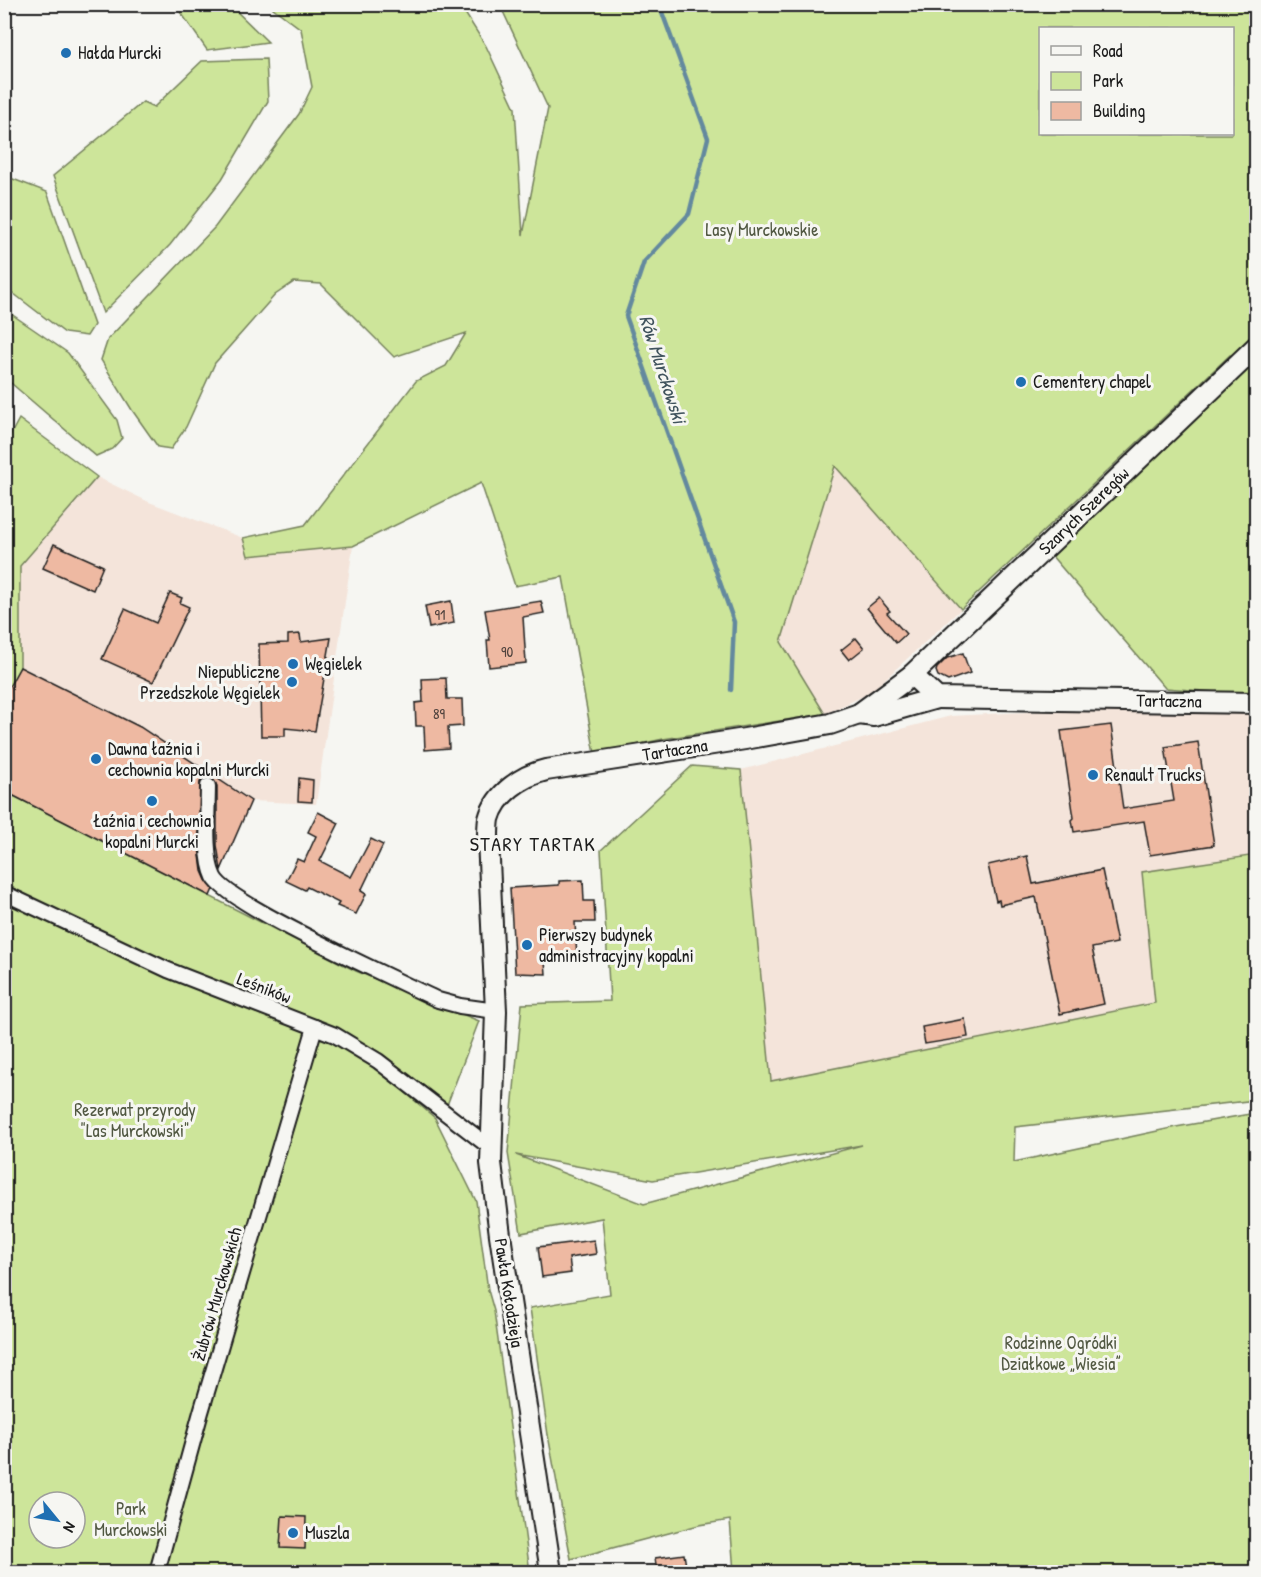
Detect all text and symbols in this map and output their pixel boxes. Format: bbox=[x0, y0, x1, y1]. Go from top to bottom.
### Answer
legend bbox=[1039, 27, 1234, 135]
text: Road bbox=[1093, 38, 1123, 63]
place label: Hałda Murcki bbox=[78, 40, 162, 65]
marker: Hałda Murcki bbox=[59, 46, 73, 60]
text: Park bbox=[1093, 68, 1124, 93]
text: Building bbox=[1093, 98, 1145, 123]
park label: Lasy Murckowskie bbox=[706, 217, 818, 242]
water label: Rów Murckowski bbox=[633, 311, 694, 429]
place label: Cementery chapel bbox=[1033, 369, 1151, 394]
marker: Cementery chapel bbox=[1014, 375, 1028, 389]
street label: Szarych Szeregów bbox=[1033, 461, 1134, 560]
house number: 91 bbox=[435, 604, 445, 625]
house number: 90 bbox=[501, 641, 513, 662]
place label: Węgielek bbox=[305, 651, 362, 676]
marker: Węgielek bbox=[286, 657, 300, 671]
place label: Niepubliczne Przedszkole Węgielek bbox=[140, 659, 281, 705]
marker: Niepubliczne Przedszkole Węgielek bbox=[285, 675, 299, 689]
street label: Tartaczna bbox=[1136, 687, 1202, 714]
house number: 89 bbox=[433, 703, 445, 724]
street label: Tartaczna bbox=[641, 732, 709, 767]
place label: Dawna łaźnia i cechownia kopalni Murcki bbox=[108, 736, 270, 782]
marker: Dawna łaźnia i cechownia kopalni Murcki bbox=[89, 752, 103, 766]
place label: Renault Trucks bbox=[1105, 762, 1202, 787]
marker: Renault Trucks bbox=[1086, 768, 1100, 782]
marker: Łaźnia i cechownia kopalni Murcki bbox=[145, 794, 159, 808]
place label: Łaźnia i cechownia kopalni Murcki bbox=[93, 808, 211, 854]
district label: STARY TARTAK bbox=[470, 830, 596, 857]
place label: Pierwszy budynek administracyjny kopalni bbox=[539, 922, 694, 968]
marker: Pierwszy budynek administracyjny kopalni bbox=[520, 938, 534, 952]
street label: Leśników bbox=[234, 966, 295, 1009]
park label: Rezerwat przyrody "Las Murckowski" bbox=[74, 1097, 196, 1143]
street label: Żubrów Murckowskich bbox=[185, 1224, 248, 1364]
street label: Pawła Kołodzieja bbox=[489, 1237, 530, 1349]
park label: Rodzinne Ogródki Działkowe „Wiesia” bbox=[1001, 1330, 1121, 1376]
north arrow bbox=[27, 1490, 87, 1550]
park label: Park Murckowski bbox=[94, 1496, 168, 1542]
text: N bbox=[58, 1518, 82, 1537]
place label: Muszla bbox=[305, 1520, 349, 1545]
marker: Muszla bbox=[286, 1526, 300, 1540]

